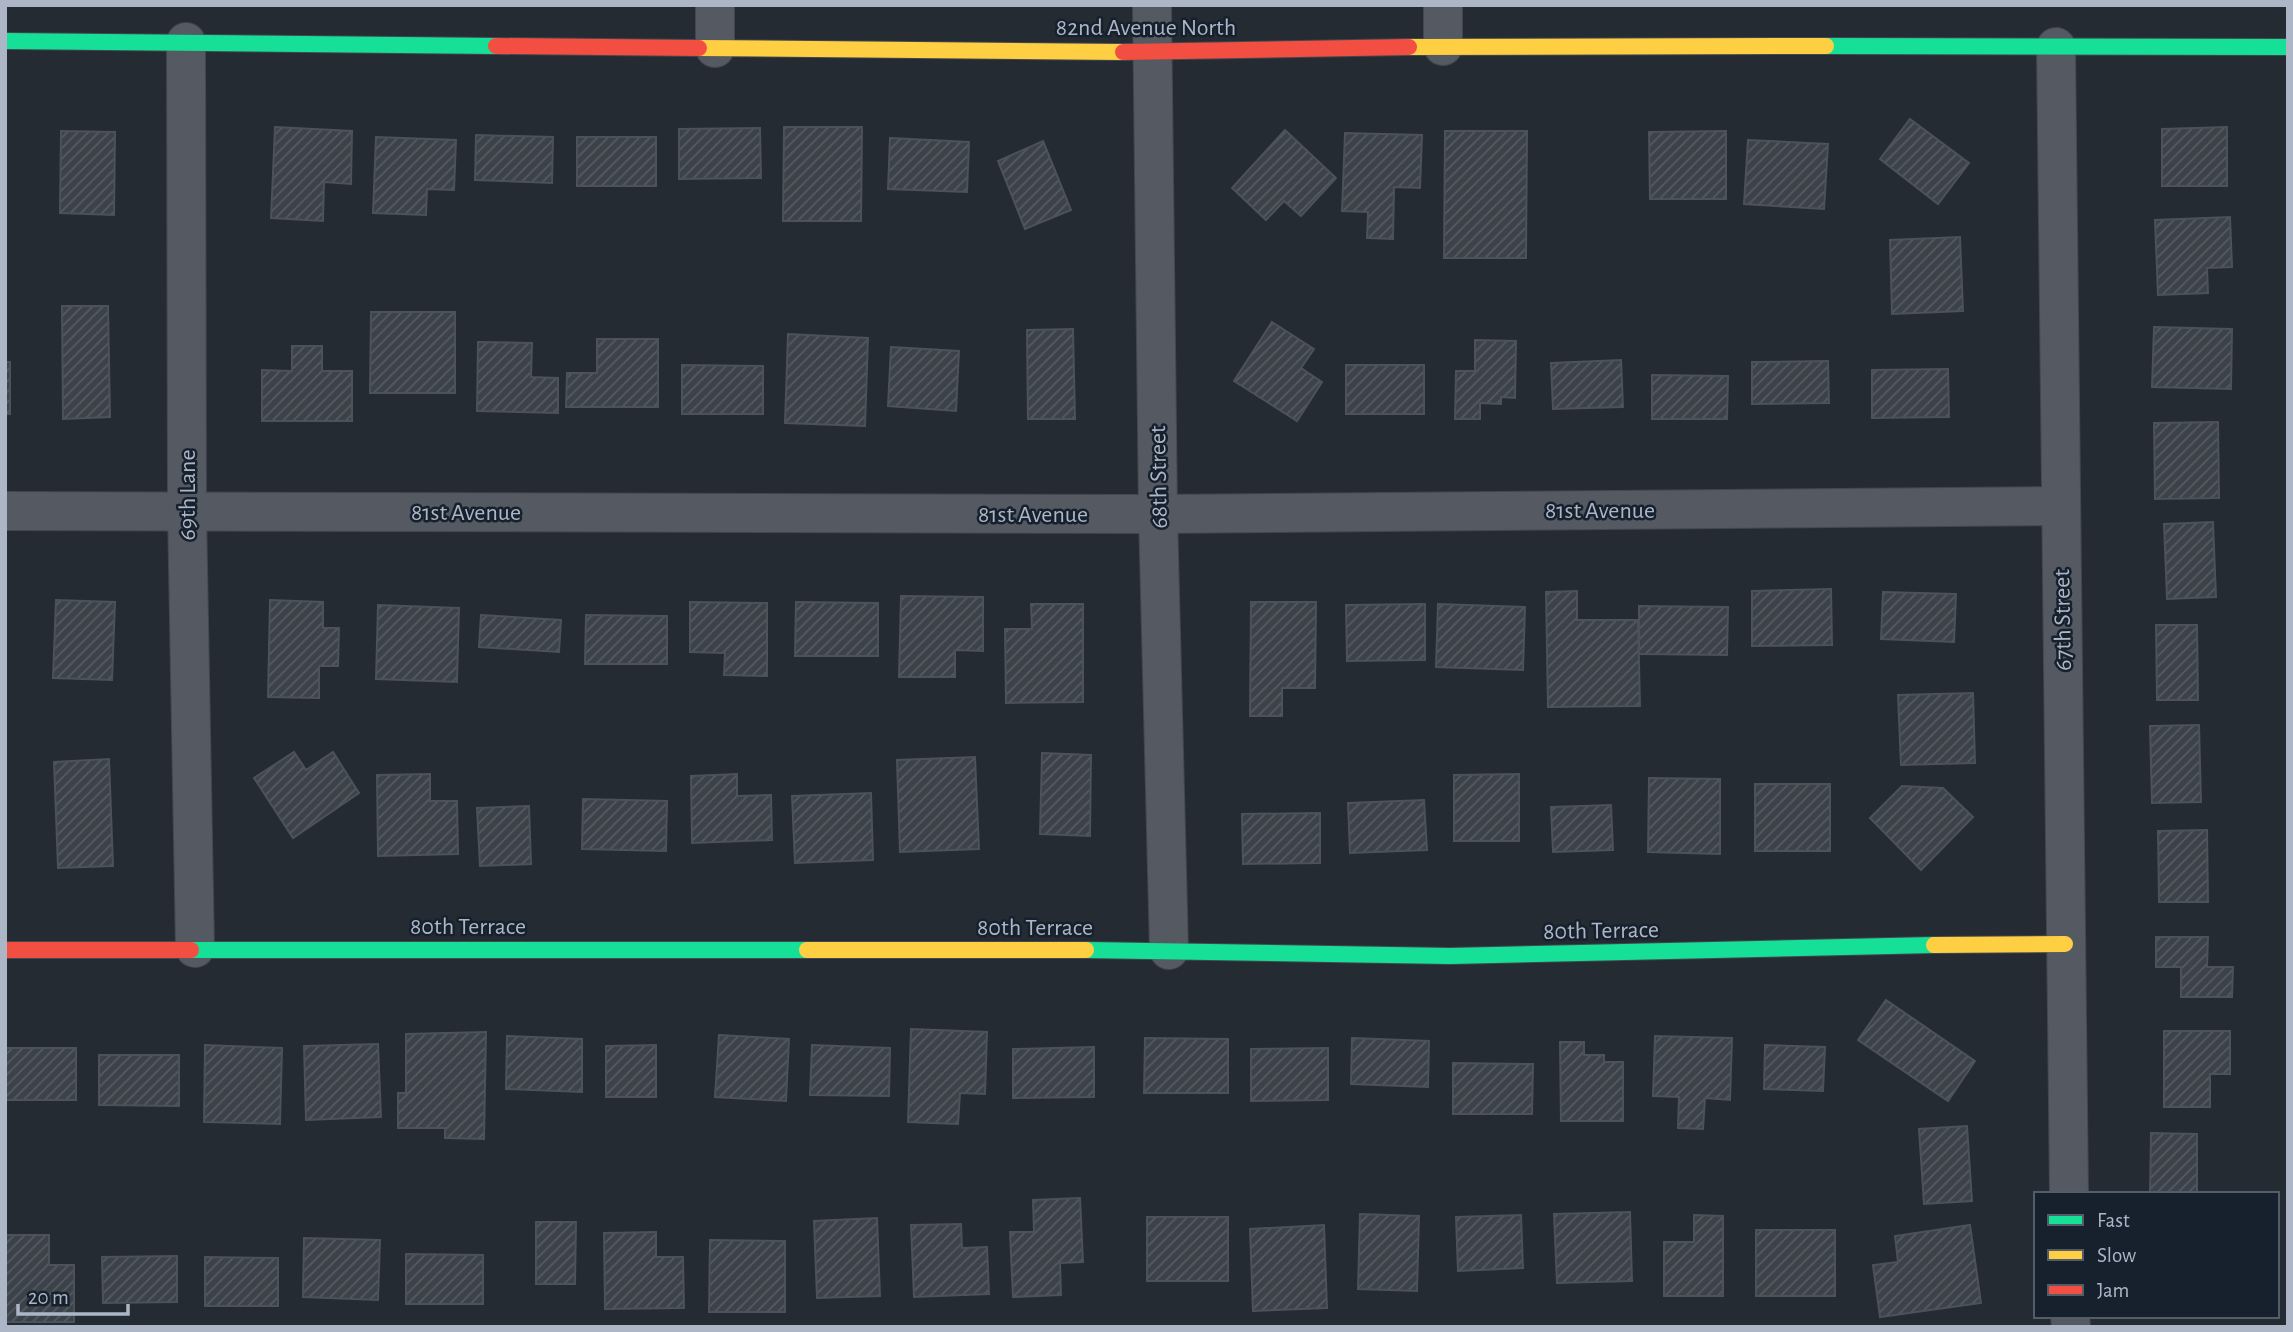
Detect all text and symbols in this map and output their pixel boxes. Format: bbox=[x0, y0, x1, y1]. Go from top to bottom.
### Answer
street label: 82nd Avenue North bbox=[1056, 16, 1236, 40]
street label: 68th Street bbox=[1146, 425, 1172, 529]
street label: 69th Lane bbox=[176, 450, 200, 540]
street label: 81st Avenue bbox=[1545, 499, 1655, 523]
street label: 81st Avenue bbox=[411, 501, 521, 525]
street label: 81st Avenue bbox=[978, 503, 1088, 527]
street label: 67th Street bbox=[2050, 569, 2076, 671]
street label: 80th Terrace bbox=[410, 915, 526, 939]
street label: 80th Terrace bbox=[977, 916, 1093, 940]
street label: 80th Terrace bbox=[1543, 918, 1659, 944]
legend bbox=[2034, 1192, 2279, 1318]
text: Fast bbox=[2097, 1210, 2130, 1231]
text: Slow bbox=[2097, 1245, 2136, 1266]
scale bar bbox=[18, 1272, 128, 1316]
text: Jam bbox=[2097, 1280, 2129, 1301]
text: 20 m bbox=[28, 1287, 69, 1308]

